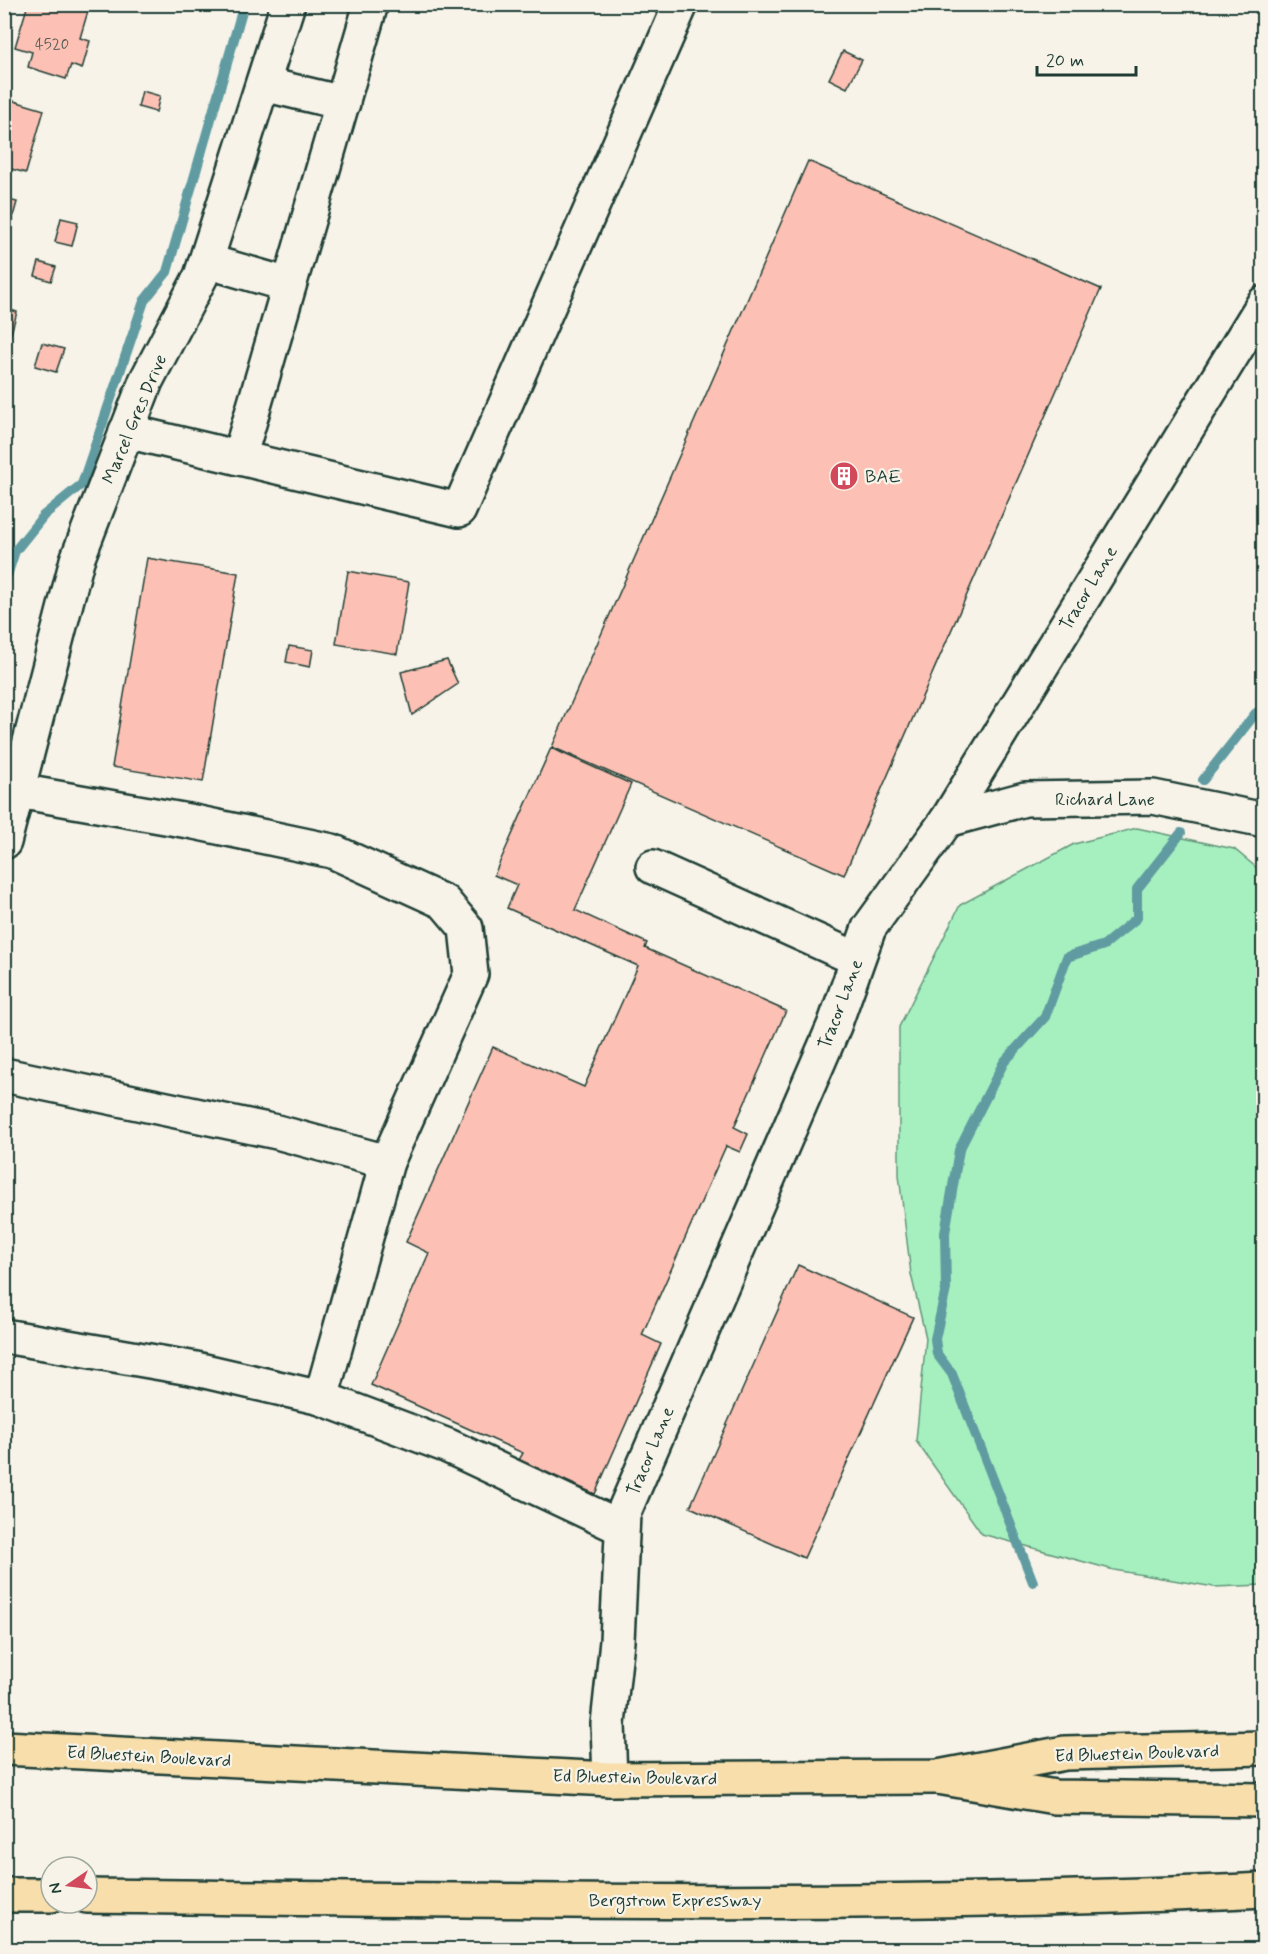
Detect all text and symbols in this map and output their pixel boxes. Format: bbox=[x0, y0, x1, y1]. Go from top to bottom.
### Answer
house number: 4520 bbox=[35, 35, 69, 55]
scale bar bbox=[1037, 39, 1136, 77]
text: 20 m bbox=[1046, 49, 1084, 73]
street label: Marcel Gres Drive bbox=[97, 351, 173, 488]
building icon: BAE bbox=[828, 460, 860, 492]
place label: BAE bbox=[865, 465, 901, 489]
street label: Tracor Lane bbox=[1054, 542, 1124, 635]
street label: Richard Lane bbox=[1055, 788, 1155, 812]
street label: Tracor Lane bbox=[813, 956, 869, 1053]
street label: Tracor Lane bbox=[621, 1403, 681, 1500]
street label: Ed Bluestein Boulevard bbox=[1054, 1739, 1220, 1769]
street label: Ed Bluestein Boulevard bbox=[66, 1741, 232, 1773]
street label: Ed Bluestein Boulevard bbox=[552, 1765, 718, 1791]
north arrow bbox=[39, 1855, 99, 1915]
text: N bbox=[44, 1881, 67, 1896]
street label: Bergstrom Expressway bbox=[589, 1889, 761, 1914]

